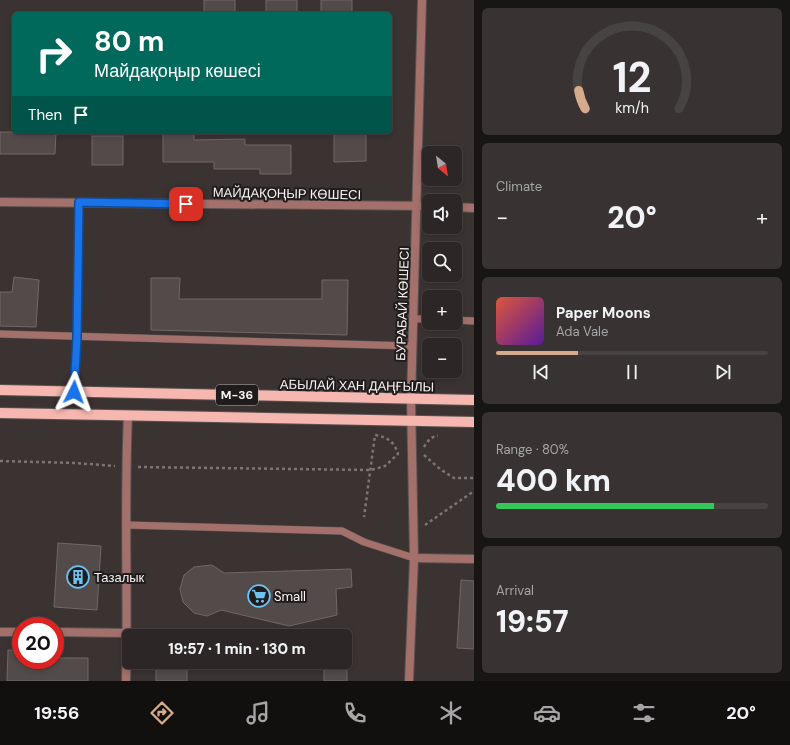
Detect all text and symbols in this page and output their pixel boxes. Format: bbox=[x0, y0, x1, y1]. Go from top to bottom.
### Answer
text: 80 m bbox=[94, 23, 164, 60]
icon: right bbox=[28, 28, 80, 80]
text: 12 bbox=[612, 51, 652, 105]
text: Майдақоңыр көшесі bbox=[94, 59, 261, 83]
text: km/h bbox=[615, 99, 649, 117]
icon: arrive bbox=[70, 104, 92, 126]
text: Then bbox=[28, 105, 62, 125]
north arrow bbox=[422, 146, 462, 186]
map controls bbox=[422, 146, 462, 378]
text: Climate bbox=[496, 178, 542, 195]
street label: МАЙДАҚОҢЫР КӨШЕСІ bbox=[213, 184, 361, 203]
pin bbox=[169, 187, 203, 221]
icon: arrive bbox=[175, 193, 197, 215]
button: sound bbox=[422, 194, 462, 234]
text: 20° bbox=[607, 198, 657, 237]
text: − bbox=[496, 203, 508, 232]
text: + bbox=[756, 203, 768, 232]
button: search bbox=[422, 242, 462, 282]
street label: БУРАБАЙ КӨШЕСІ bbox=[392, 247, 413, 361]
button: + bbox=[422, 290, 462, 330]
text: Paper Moons bbox=[556, 303, 651, 323]
text: Ada Vale bbox=[556, 323, 608, 340]
button: − bbox=[422, 338, 462, 378]
icon: previous bbox=[530, 361, 552, 383]
icon: pause bbox=[621, 361, 643, 383]
icon: next bbox=[712, 361, 734, 383]
position arrow bbox=[53, 371, 95, 413]
street label: АБЫЛАЙ ХАН ДАҢҒЫЛЫ bbox=[280, 376, 434, 395]
road number: M-36 bbox=[216, 385, 258, 405]
text: Range · 80% bbox=[496, 441, 569, 458]
text: 400 km bbox=[496, 461, 611, 500]
building icon: Тазалык bbox=[65, 564, 91, 590]
place label: Тазалык bbox=[94, 569, 145, 586]
text: Arrival bbox=[496, 582, 534, 599]
supermarket icon: Small bbox=[246, 583, 272, 609]
place label: Small bbox=[274, 588, 306, 605]
text: 19:57 bbox=[496, 602, 569, 641]
speed limit sign: 20 bbox=[12, 617, 64, 669]
text: 19:57 · 1 min · 130 m bbox=[168, 639, 306, 659]
icon: directions bbox=[148, 699, 176, 727]
icon: music bbox=[244, 699, 272, 727]
icon: phone bbox=[341, 699, 369, 727]
icon: climate bbox=[437, 699, 465, 727]
icon: car bbox=[533, 699, 561, 727]
icon: filters bbox=[630, 699, 658, 727]
text: 19:56 bbox=[34, 701, 79, 725]
text: 20° bbox=[726, 701, 756, 725]

